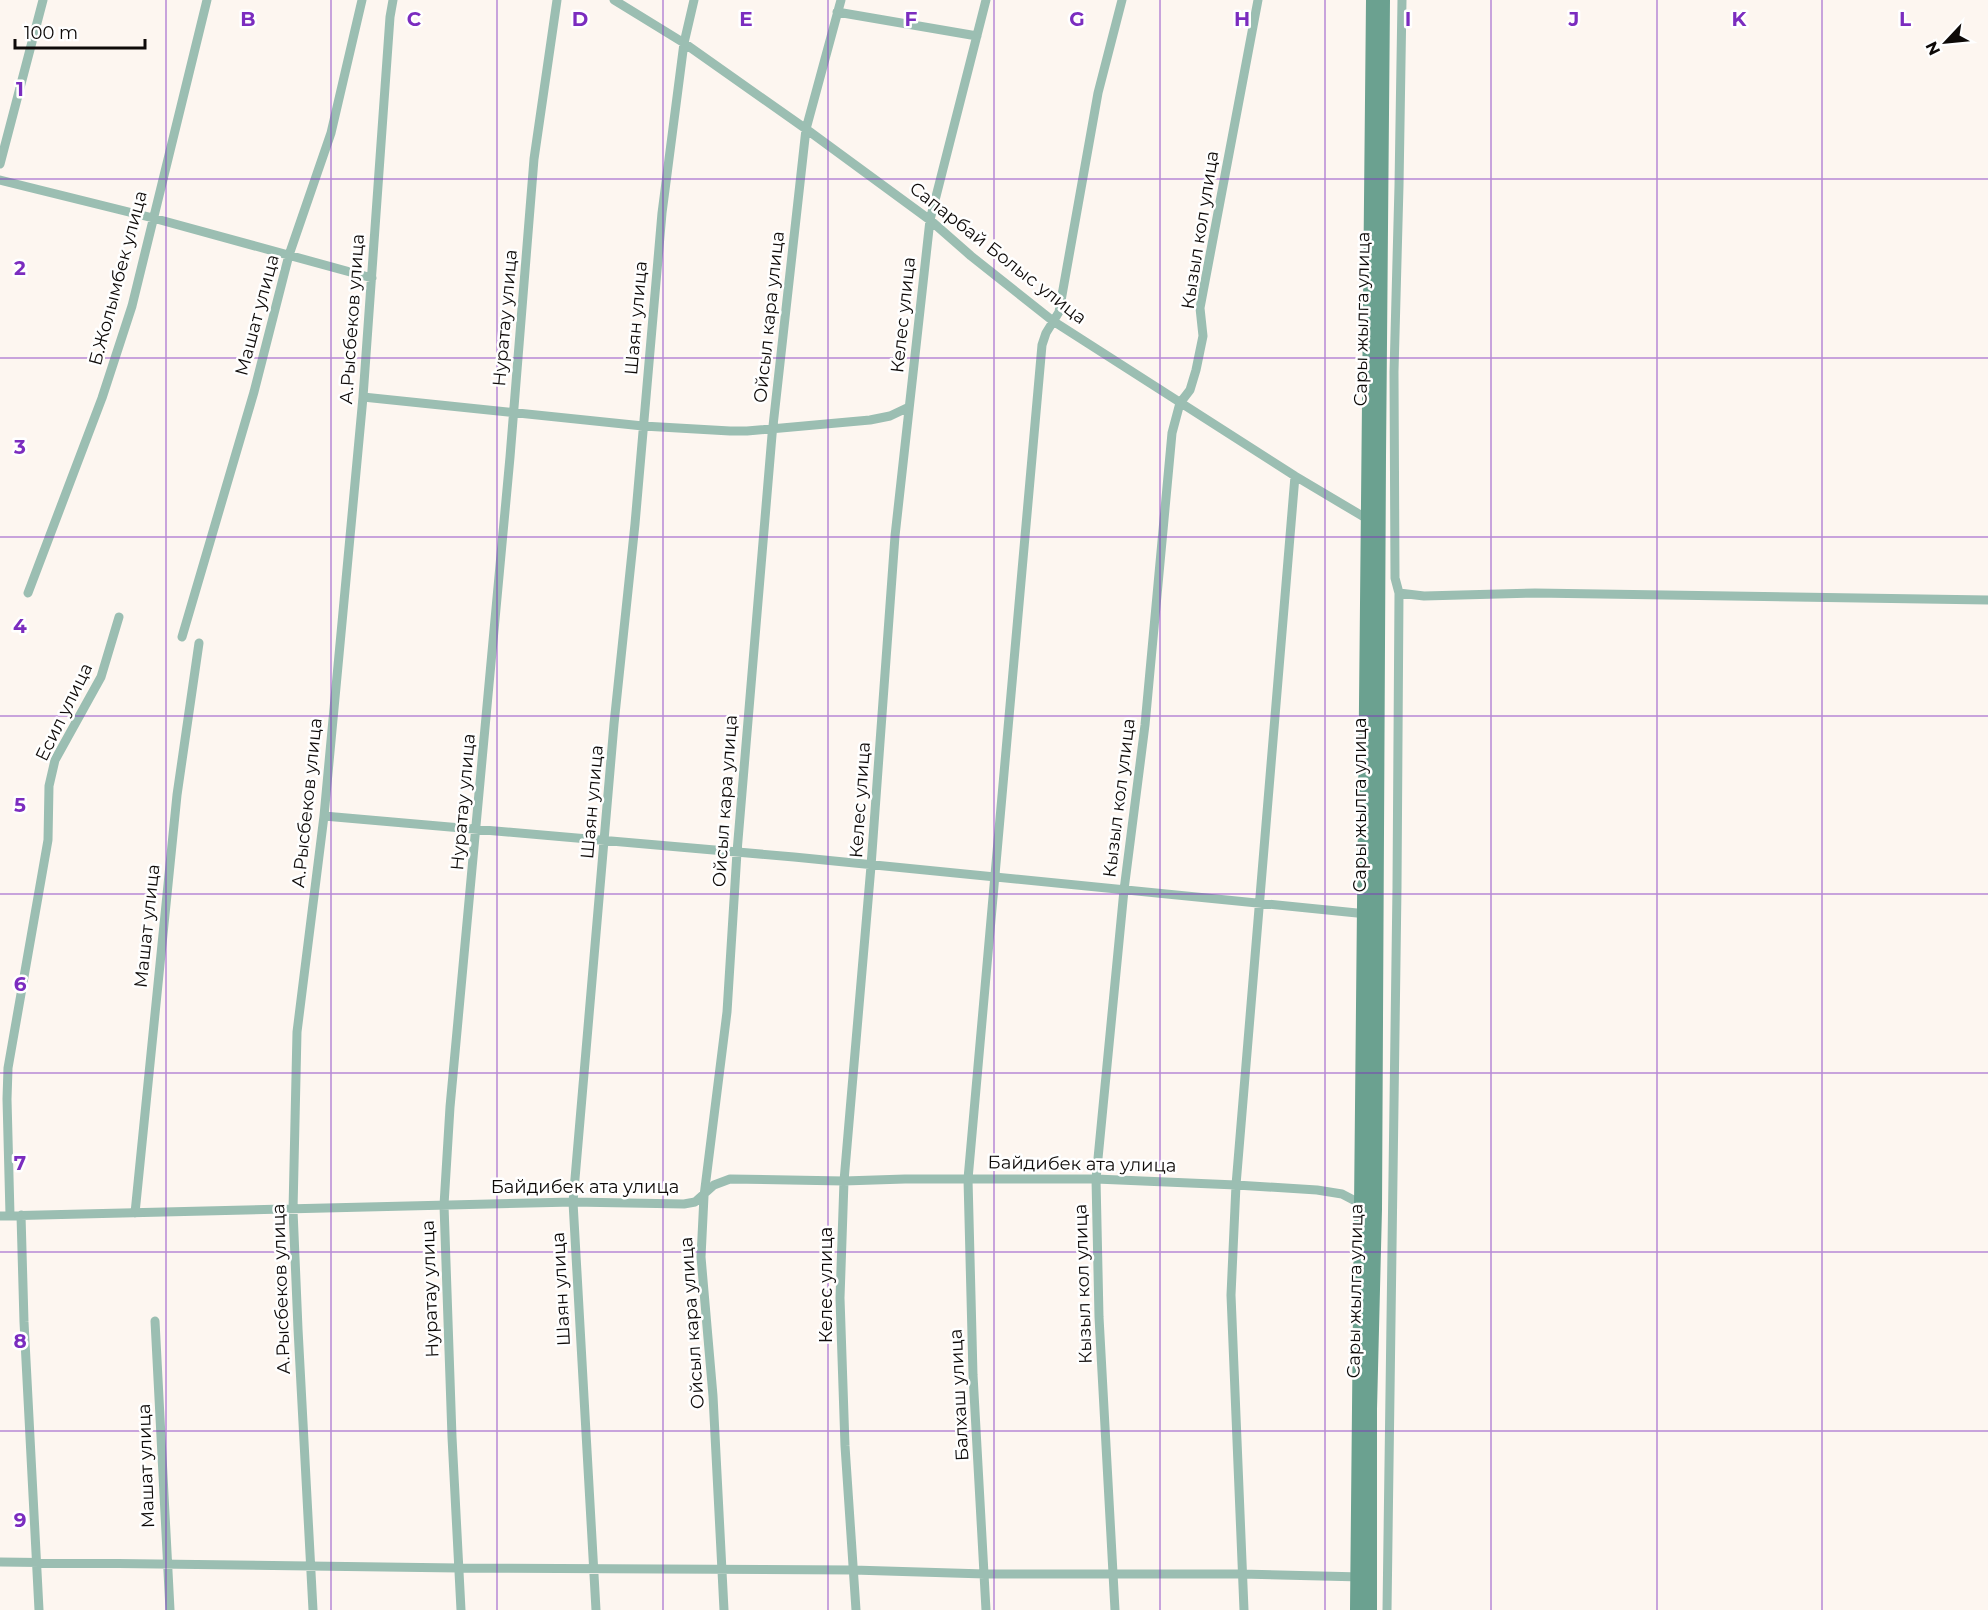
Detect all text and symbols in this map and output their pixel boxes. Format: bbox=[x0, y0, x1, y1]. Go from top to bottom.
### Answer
text: B bbox=[240, 7, 256, 31]
text: C bbox=[407, 7, 422, 31]
text: D bbox=[572, 7, 588, 31]
text: E bbox=[739, 7, 753, 31]
text: F bbox=[905, 7, 918, 31]
text: G bbox=[1069, 7, 1085, 31]
text: H bbox=[1234, 7, 1250, 31]
text: I bbox=[1405, 7, 1411, 31]
text: J bbox=[1568, 7, 1579, 31]
text: K bbox=[1732, 7, 1748, 31]
text: L bbox=[1899, 7, 1911, 31]
scale bar bbox=[15, 12, 146, 50]
north arrow bbox=[1916, 12, 1976, 72]
text: 100 m bbox=[24, 22, 78, 44]
text: N bbox=[1922, 38, 1944, 58]
text: 1 bbox=[16, 77, 24, 101]
street label: Кызыл кол улица bbox=[1177, 149, 1223, 311]
street label: Сапарбай Болыс улица bbox=[905, 177, 1091, 329]
street label: Б.Жолымбек улица bbox=[84, 188, 152, 368]
street label: Ойсыл кара улица bbox=[749, 230, 789, 404]
street label: Сары жылга улица bbox=[1349, 231, 1375, 407]
street label: А.Рысбеков улица bbox=[335, 233, 369, 405]
street label: Нуратау улица bbox=[488, 249, 522, 387]
street label: Машат улица bbox=[230, 252, 284, 378]
text: 2 bbox=[14, 256, 26, 280]
street label: Келес улица bbox=[886, 256, 920, 374]
street label: Шаян улица bbox=[620, 260, 652, 376]
text: 3 bbox=[13, 435, 26, 459]
text: 4 bbox=[13, 614, 27, 638]
street label: Есил улица bbox=[31, 659, 97, 765]
street label: Ойсыл кара улица bbox=[708, 714, 742, 888]
street label: А.Рысбеков улица bbox=[287, 717, 327, 889]
street label: Кызыл кол улица bbox=[1098, 717, 1140, 879]
street label: Сары жылга улица bbox=[1349, 718, 1371, 892]
street label: Нуратау улица bbox=[446, 733, 480, 871]
street label: Келес улица bbox=[845, 741, 875, 859]
street label: Шаян улица bbox=[576, 744, 608, 860]
text: 5 bbox=[14, 793, 26, 817]
street label: Машат улица bbox=[130, 863, 164, 989]
text: 6 bbox=[14, 972, 27, 996]
text: 7 bbox=[14, 1151, 26, 1175]
street label: Байдибек ата улица bbox=[988, 1151, 1176, 1177]
street label: Байдибек ата улица bbox=[491, 1176, 679, 1198]
street label: А.Рысбеков улица bbox=[267, 1203, 295, 1375]
street label: Сары жылга улица bbox=[1342, 1203, 1368, 1379]
street label: Кызыл кол улица bbox=[1069, 1204, 1097, 1364]
street label: Нуратау улица bbox=[417, 1220, 443, 1358]
street label: Келес улица bbox=[815, 1227, 837, 1343]
street label: Шаян улица bbox=[547, 1231, 575, 1347]
street label: Ойсыл кара улица bbox=[675, 1236, 709, 1410]
street label: Балхаш улица bbox=[945, 1328, 973, 1462]
text: 8 bbox=[13, 1329, 27, 1353]
street label: Машат улица bbox=[133, 1403, 159, 1529]
text: 9 bbox=[14, 1508, 26, 1532]

